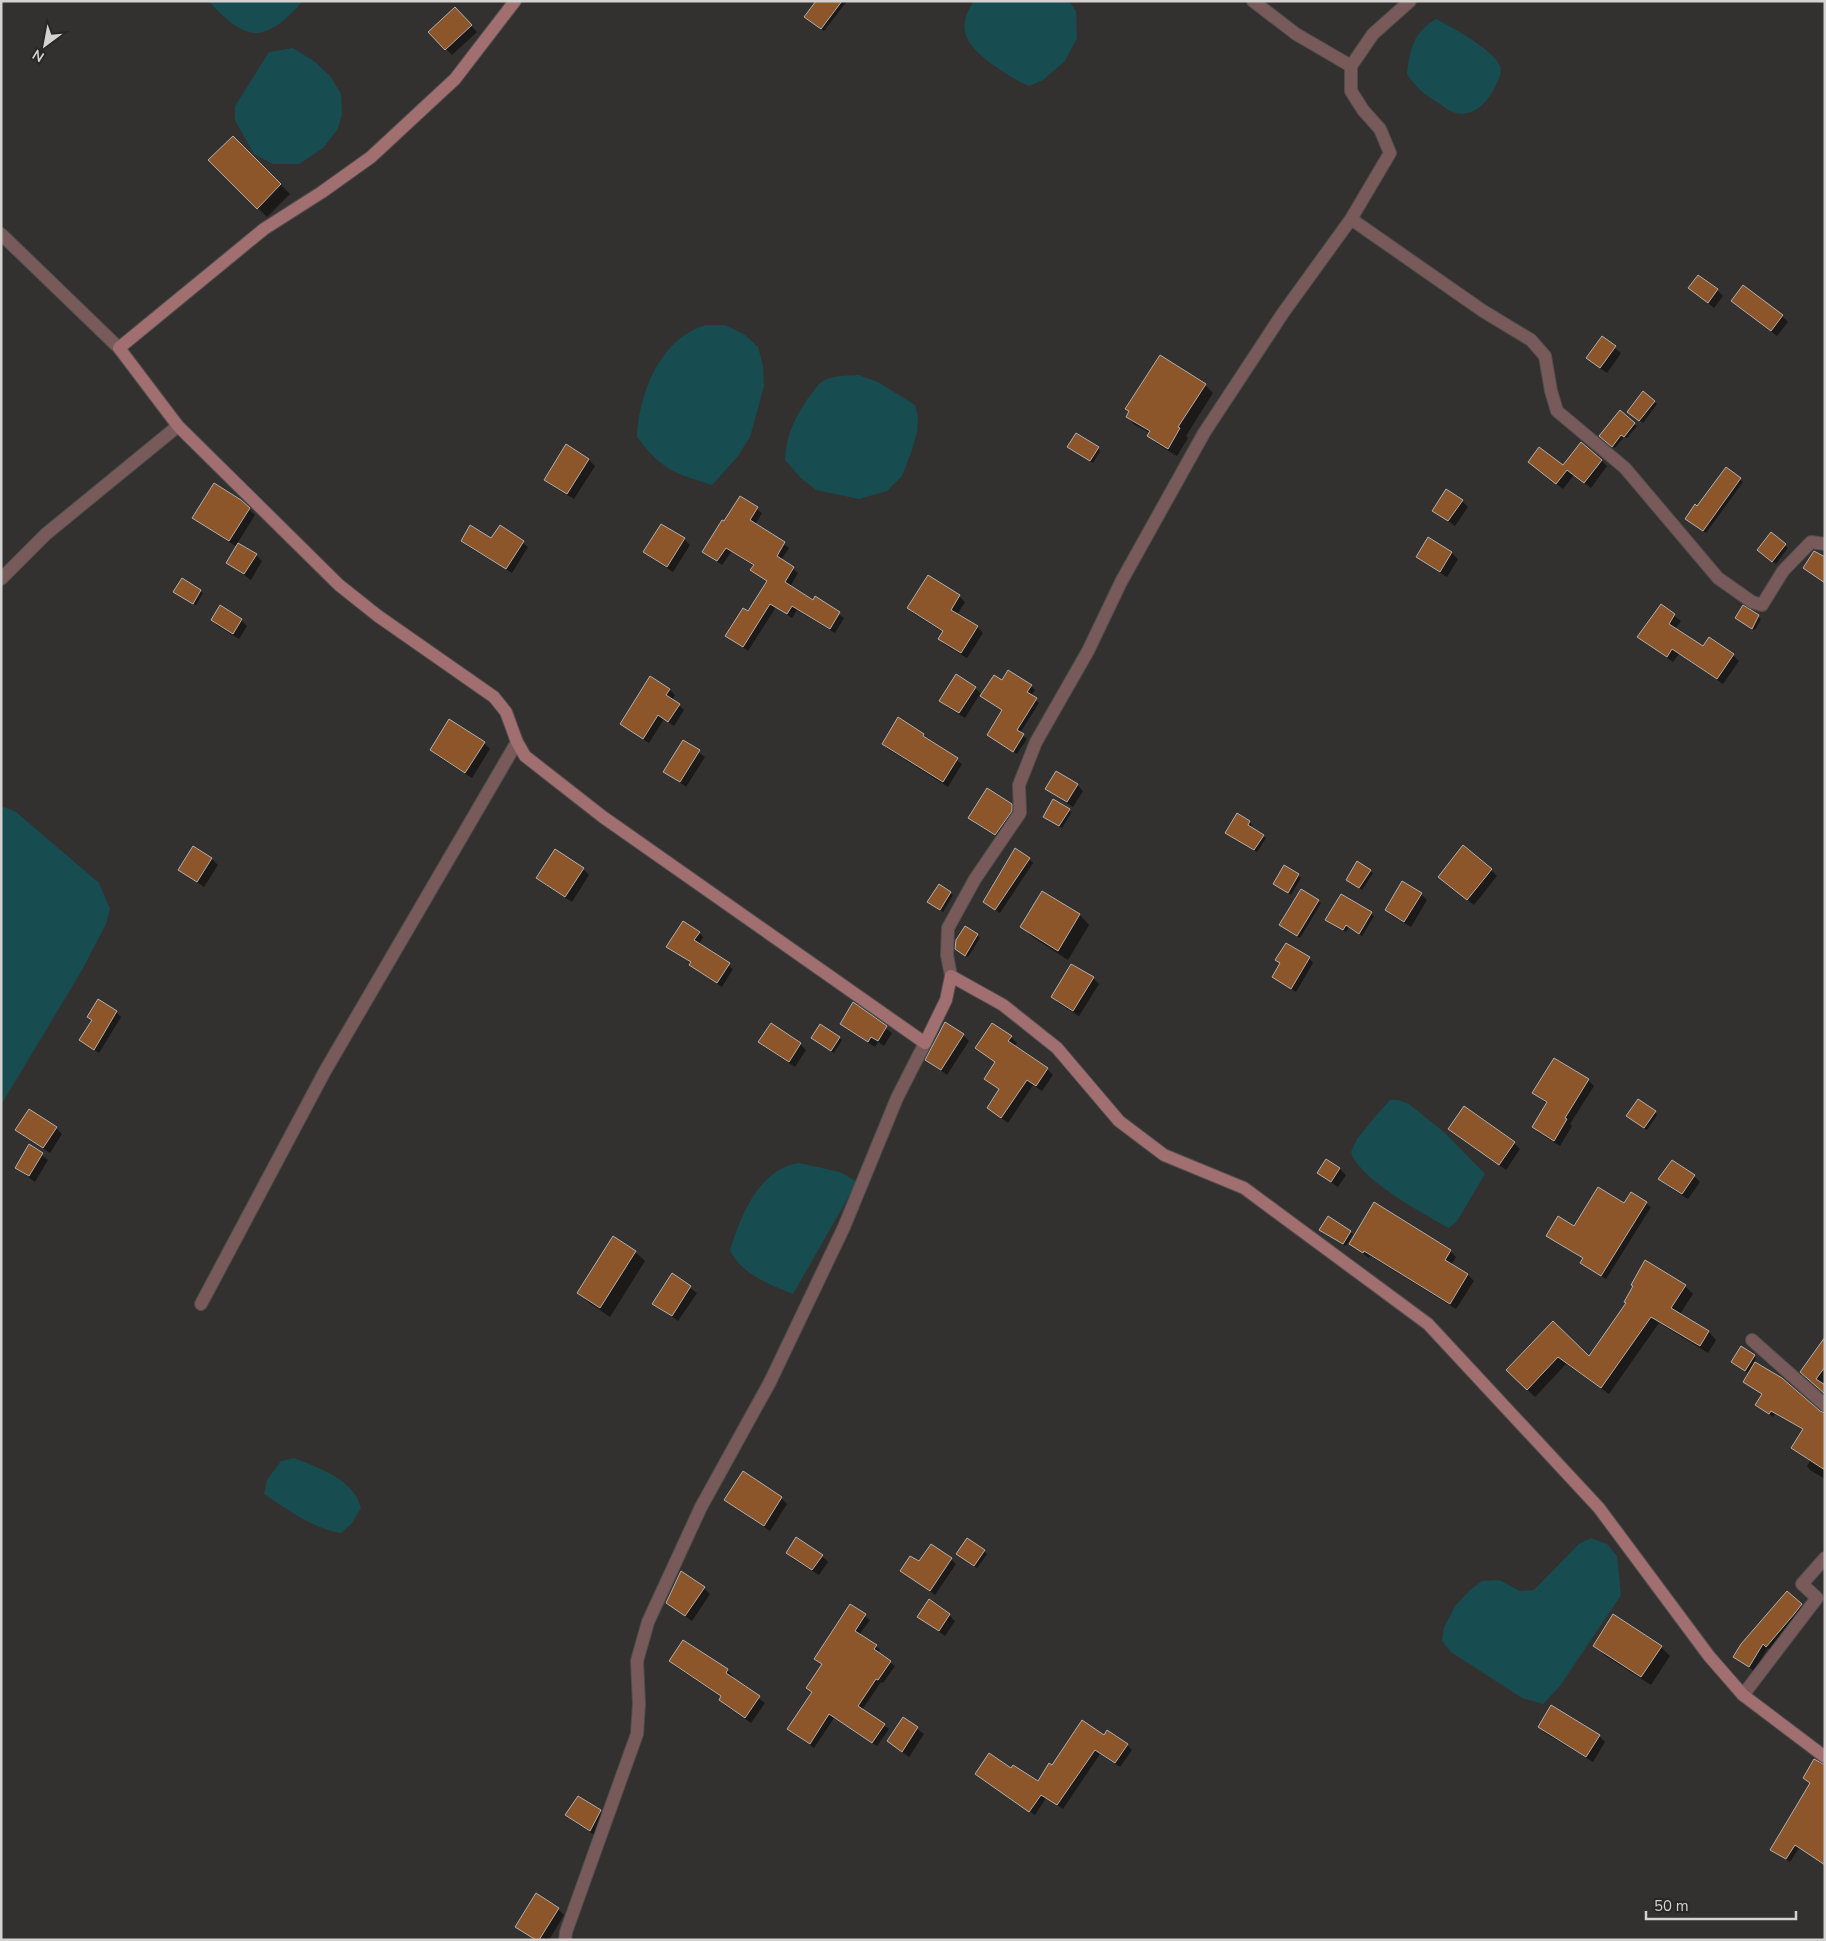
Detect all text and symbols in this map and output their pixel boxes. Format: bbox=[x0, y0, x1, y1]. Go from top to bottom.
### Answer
north arrow bbox=[20, 20, 70, 70]
text: N bbox=[29, 45, 48, 66]
scale bar bbox=[1646, 1888, 1796, 1920]
text: 50 m bbox=[1654, 1896, 1689, 1916]

